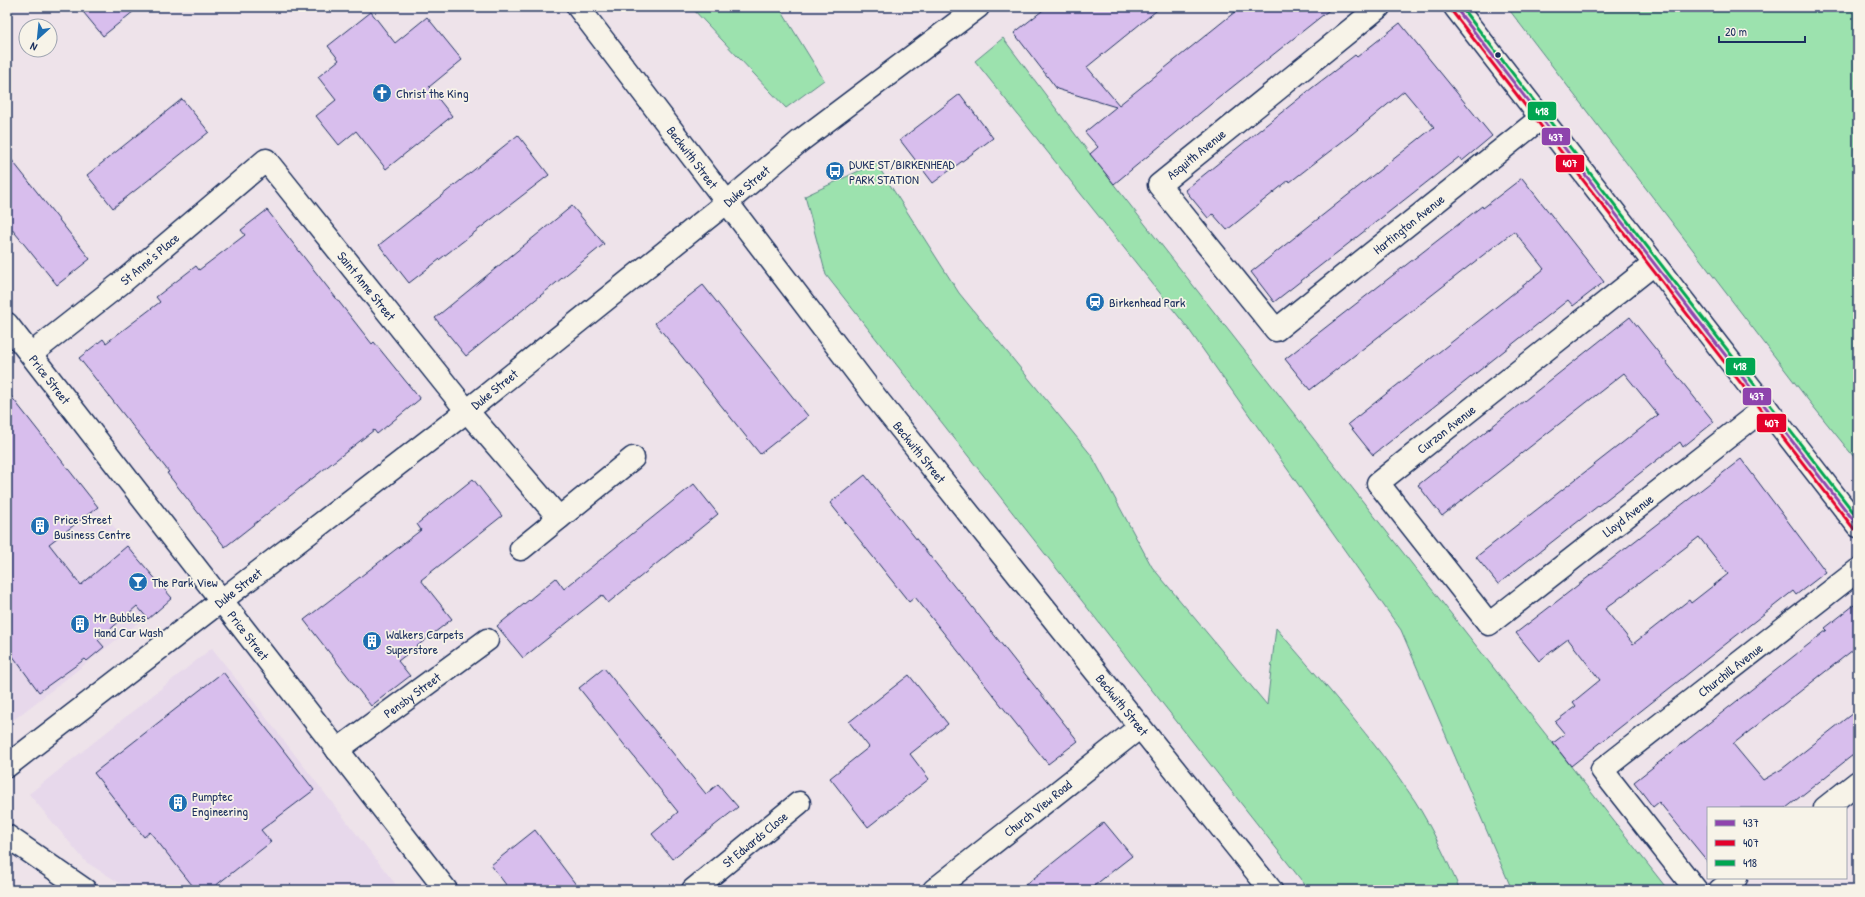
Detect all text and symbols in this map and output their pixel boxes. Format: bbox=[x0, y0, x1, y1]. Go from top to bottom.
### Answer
north arrow bbox=[18, 18, 58, 58]
scale bar bbox=[1719, 18, 1805, 44]
text: 20 m bbox=[1725, 23, 1747, 40]
text: N bbox=[28, 39, 39, 54]
unlabelled marker bbox=[1493, 50, 1503, 60]
church icon: Christ the King bbox=[371, 82, 393, 104]
place label: Christ the King bbox=[396, 84, 469, 102]
line badge: 418 bbox=[1527, 101, 1557, 121]
text: 418 bbox=[1536, 104, 1549, 118]
street label: Beckwith Street bbox=[663, 122, 723, 193]
street label: Asquith Avenue bbox=[1163, 125, 1229, 183]
line badge: 437 bbox=[1541, 127, 1571, 146]
text: 437 bbox=[1549, 130, 1564, 144]
line badge: 407 bbox=[1555, 154, 1585, 173]
place label: DUKE ST/BIRKENHEAD PARK STATION bbox=[849, 155, 956, 188]
text: 407 bbox=[1563, 156, 1578, 170]
bus stop icon: DUKE ST/BIRKENHEAD PARK STATION bbox=[824, 160, 846, 182]
street label: Duke Street bbox=[720, 161, 774, 210]
street label: Hartington Avenue bbox=[1369, 190, 1448, 258]
street label: St Anne's Place bbox=[116, 229, 183, 289]
street label: Saint Anne Street bbox=[333, 247, 400, 325]
station icon: Birkenhead Park bbox=[1084, 291, 1106, 313]
place label: Birkenhead Park bbox=[1109, 293, 1186, 311]
street label: Price Street bbox=[25, 351, 75, 408]
line badge: 418 bbox=[1725, 357, 1756, 376]
text: 418 bbox=[1734, 359, 1747, 373]
street label: Duke Street bbox=[467, 364, 522, 413]
line badge: 437 bbox=[1742, 387, 1772, 406]
text: 437 bbox=[1750, 389, 1765, 403]
street label: Curzon Avenue bbox=[1413, 400, 1479, 458]
line badge: 407 bbox=[1756, 413, 1787, 433]
text: 407 bbox=[1765, 416, 1780, 430]
street label: Beckwith Street bbox=[889, 417, 950, 487]
street label: Lloyd Avenue bbox=[1598, 490, 1657, 541]
place label: Price Street Business Centre bbox=[54, 510, 131, 543]
building icon: Price Street Business Centre bbox=[29, 515, 51, 537]
street label: Duke Street bbox=[211, 563, 266, 612]
bar icon: The Park View bbox=[127, 571, 149, 593]
place label: The Park View bbox=[152, 573, 218, 591]
street label: Price Street bbox=[224, 607, 274, 664]
place label: Mr Bubbles Hand Car Wash bbox=[94, 608, 163, 641]
building icon: Mr Bubbles Hand Car Wash bbox=[69, 613, 91, 635]
place label: Walkers Carpets Superstore bbox=[386, 625, 464, 658]
building icon: Walkers Carpets Superstore bbox=[361, 630, 383, 652]
street label: Churchill Avenue bbox=[1694, 639, 1766, 701]
street label: Pensby Street bbox=[380, 668, 445, 722]
street label: Beckwith Street bbox=[1092, 670, 1153, 740]
street label: Church View Road bbox=[1000, 776, 1075, 841]
place label: Pumptec Engineering bbox=[192, 787, 248, 820]
building icon: Pumptec Engineering bbox=[167, 792, 189, 814]
street label: St Edwards Close bbox=[718, 807, 791, 871]
legend bbox=[1707, 807, 1847, 879]
text: 437 bbox=[1743, 814, 1759, 831]
text: 407 bbox=[1743, 834, 1759, 851]
text: 418 bbox=[1743, 854, 1757, 871]

